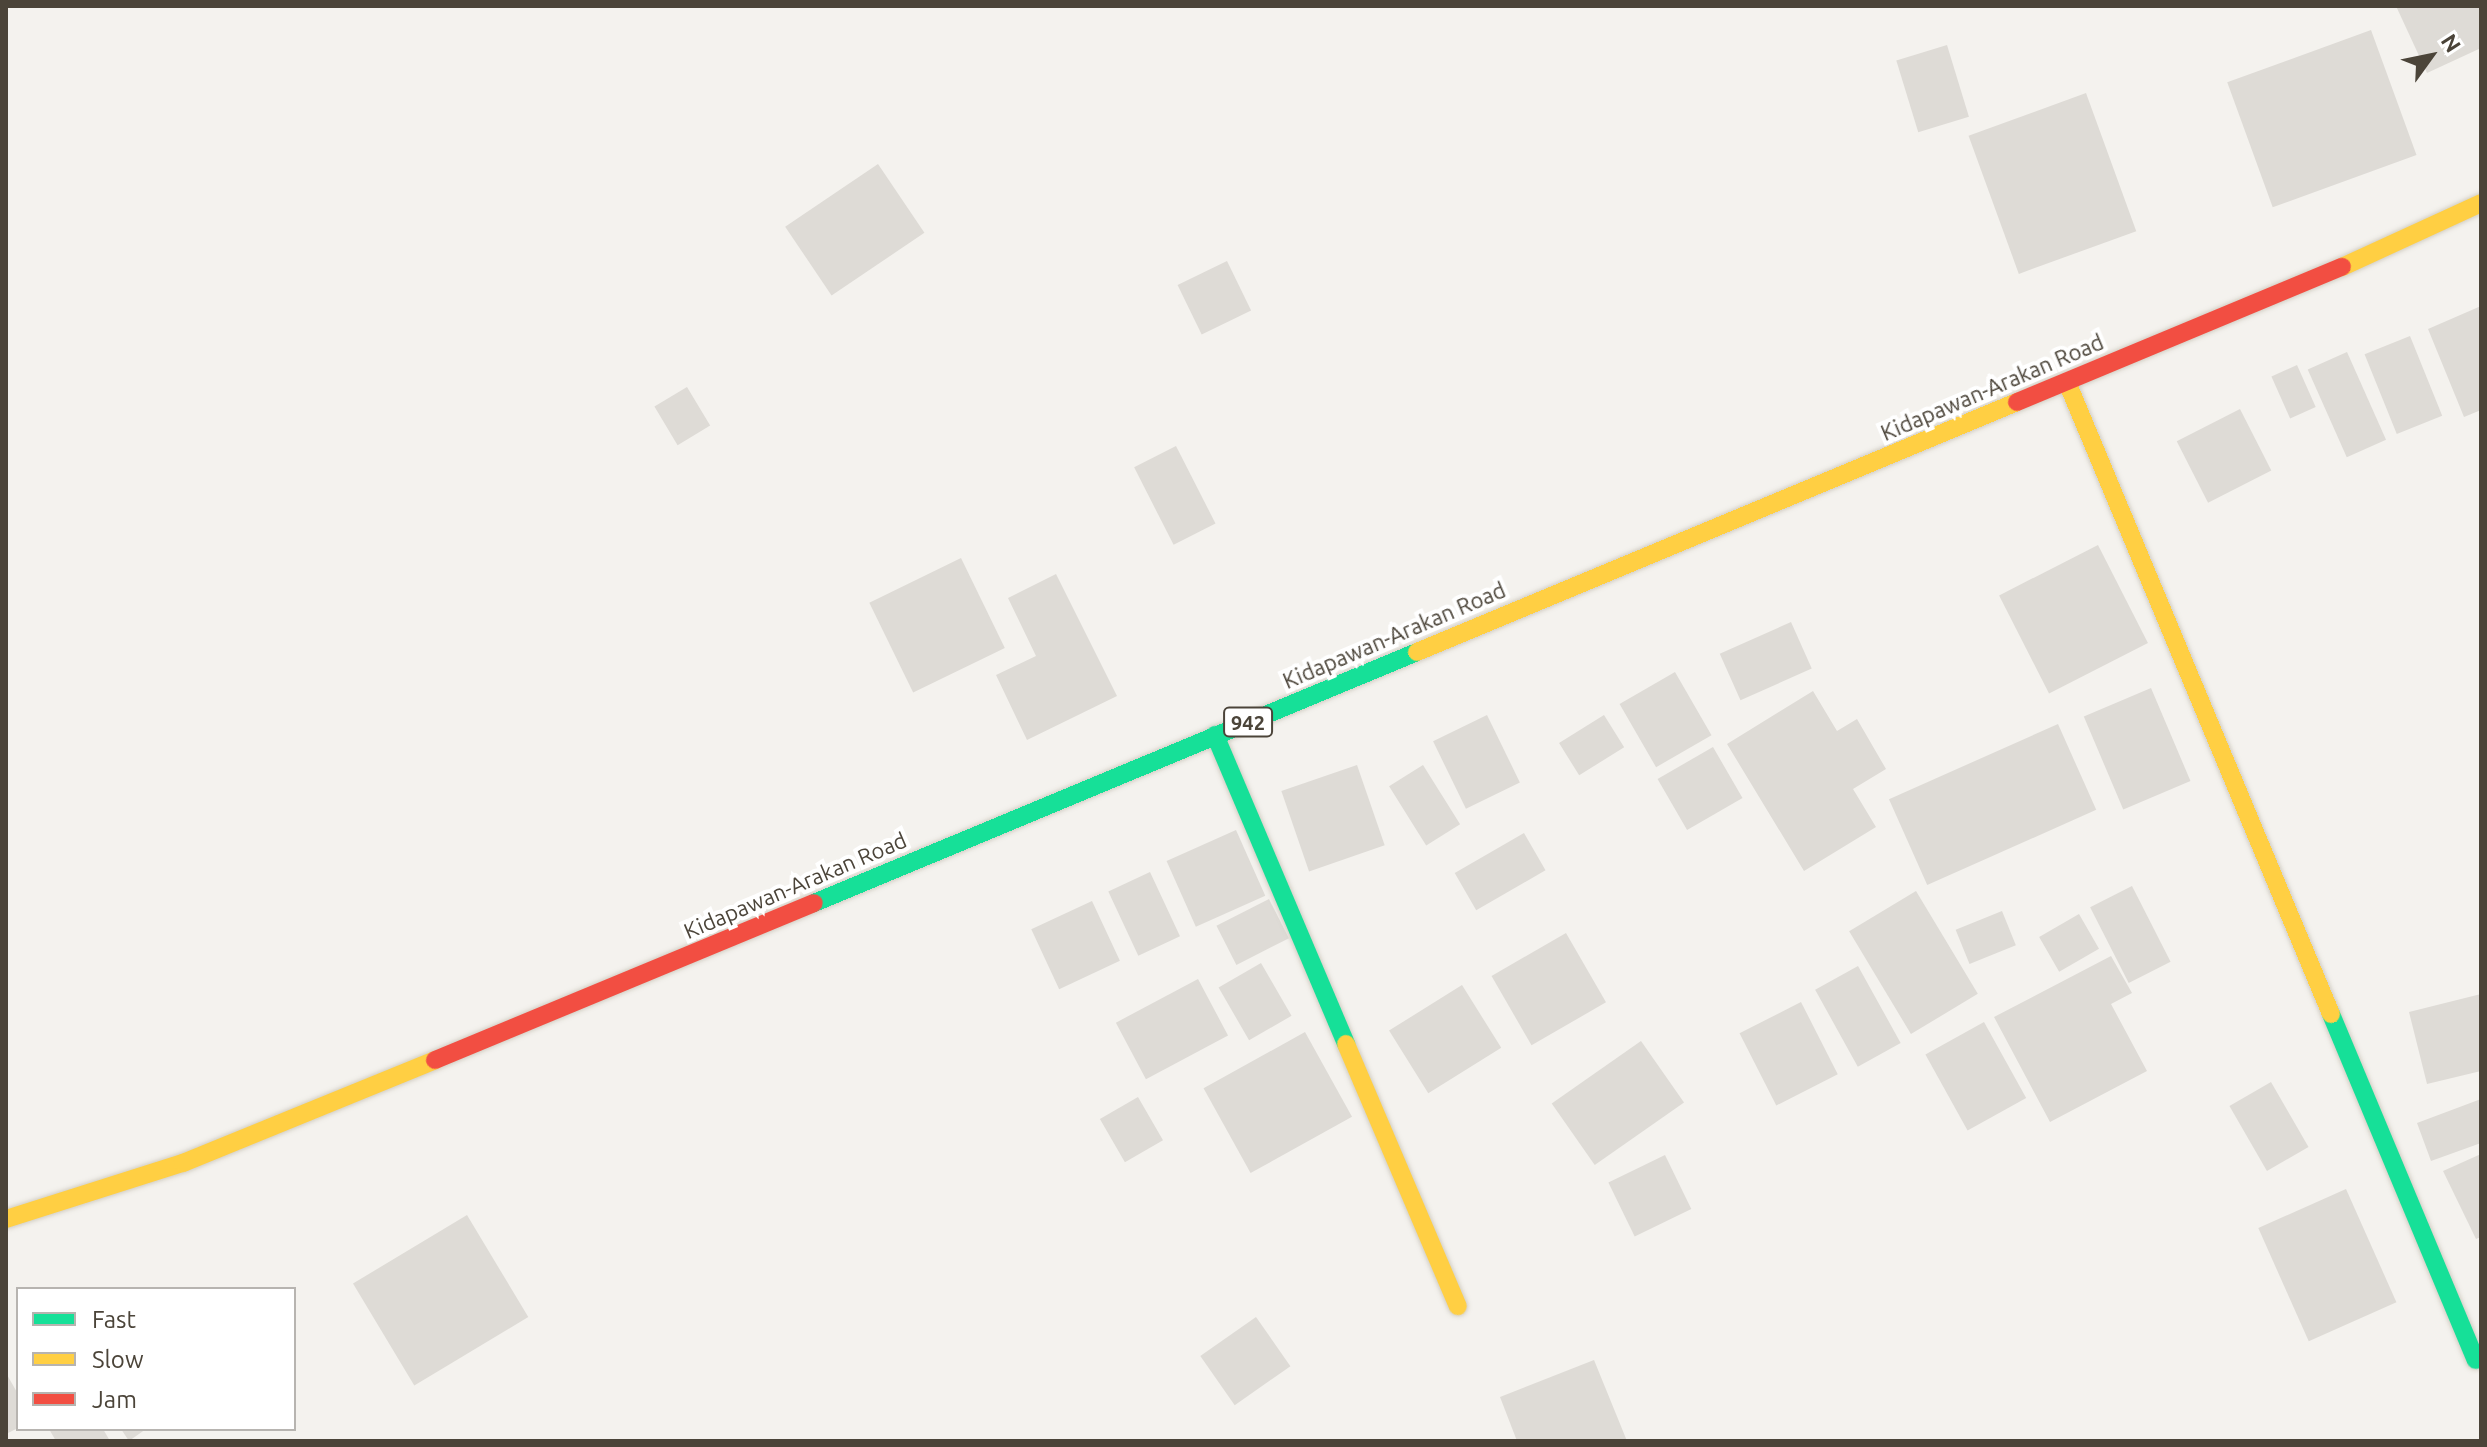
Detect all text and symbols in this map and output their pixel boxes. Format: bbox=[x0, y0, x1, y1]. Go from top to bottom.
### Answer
north arrow bbox=[2391, 16, 2471, 96]
text: N bbox=[2437, 29, 2466, 56]
street label: Kidapawan-Arakan Road bbox=[1877, 328, 2107, 446]
street label: Kidapawan-Arakan Road bbox=[1279, 576, 1509, 694]
road number: 942 bbox=[1222, 706, 1274, 738]
street label: Kidapawan-Arakan Road bbox=[680, 826, 910, 944]
legend bbox=[16, 1287, 296, 1431]
text: Fast bbox=[92, 1306, 136, 1333]
text: Slow bbox=[92, 1346, 144, 1373]
text: Jam bbox=[92, 1386, 137, 1413]

